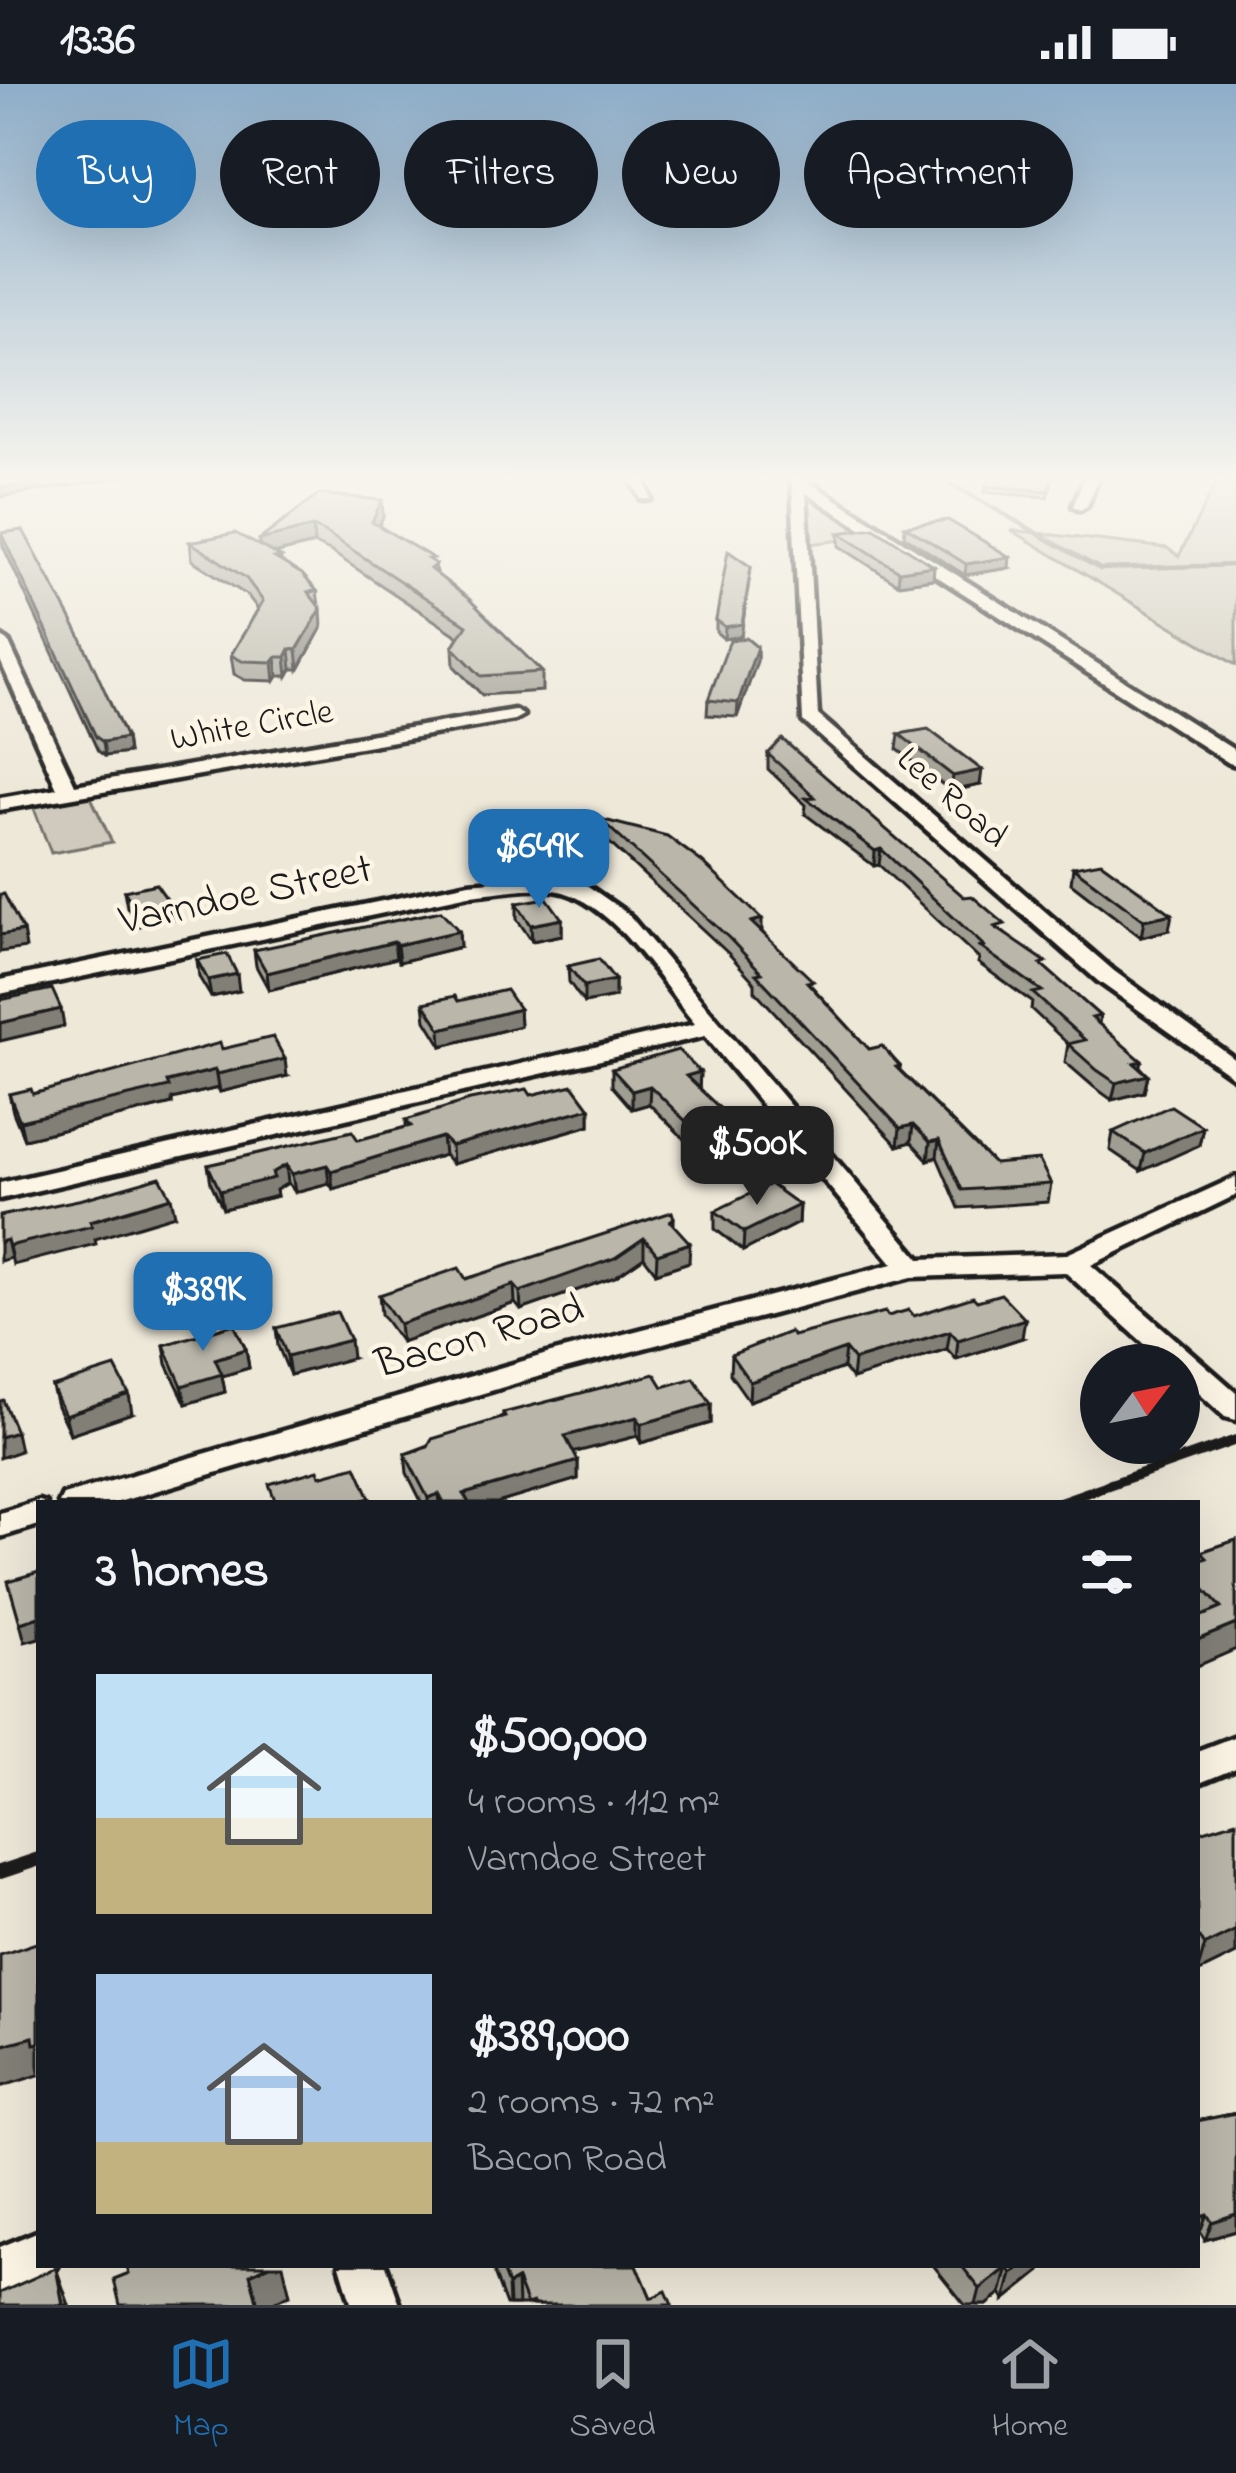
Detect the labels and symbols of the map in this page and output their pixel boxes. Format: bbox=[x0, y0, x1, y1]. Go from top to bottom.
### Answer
street label: White Circle bbox=[167, 686, 338, 767]
street label: Lee Road bbox=[883, 735, 1019, 863]
pin: $649K bbox=[455, 809, 623, 911]
street label: Varndoe Street bbox=[113, 839, 378, 953]
pin: $500K bbox=[673, 1106, 841, 1208]
pin: $389K bbox=[119, 1252, 287, 1354]
street label: Bacon Road bbox=[368, 1279, 591, 1397]
north arrow bbox=[1080, 1344, 1200, 1464]

